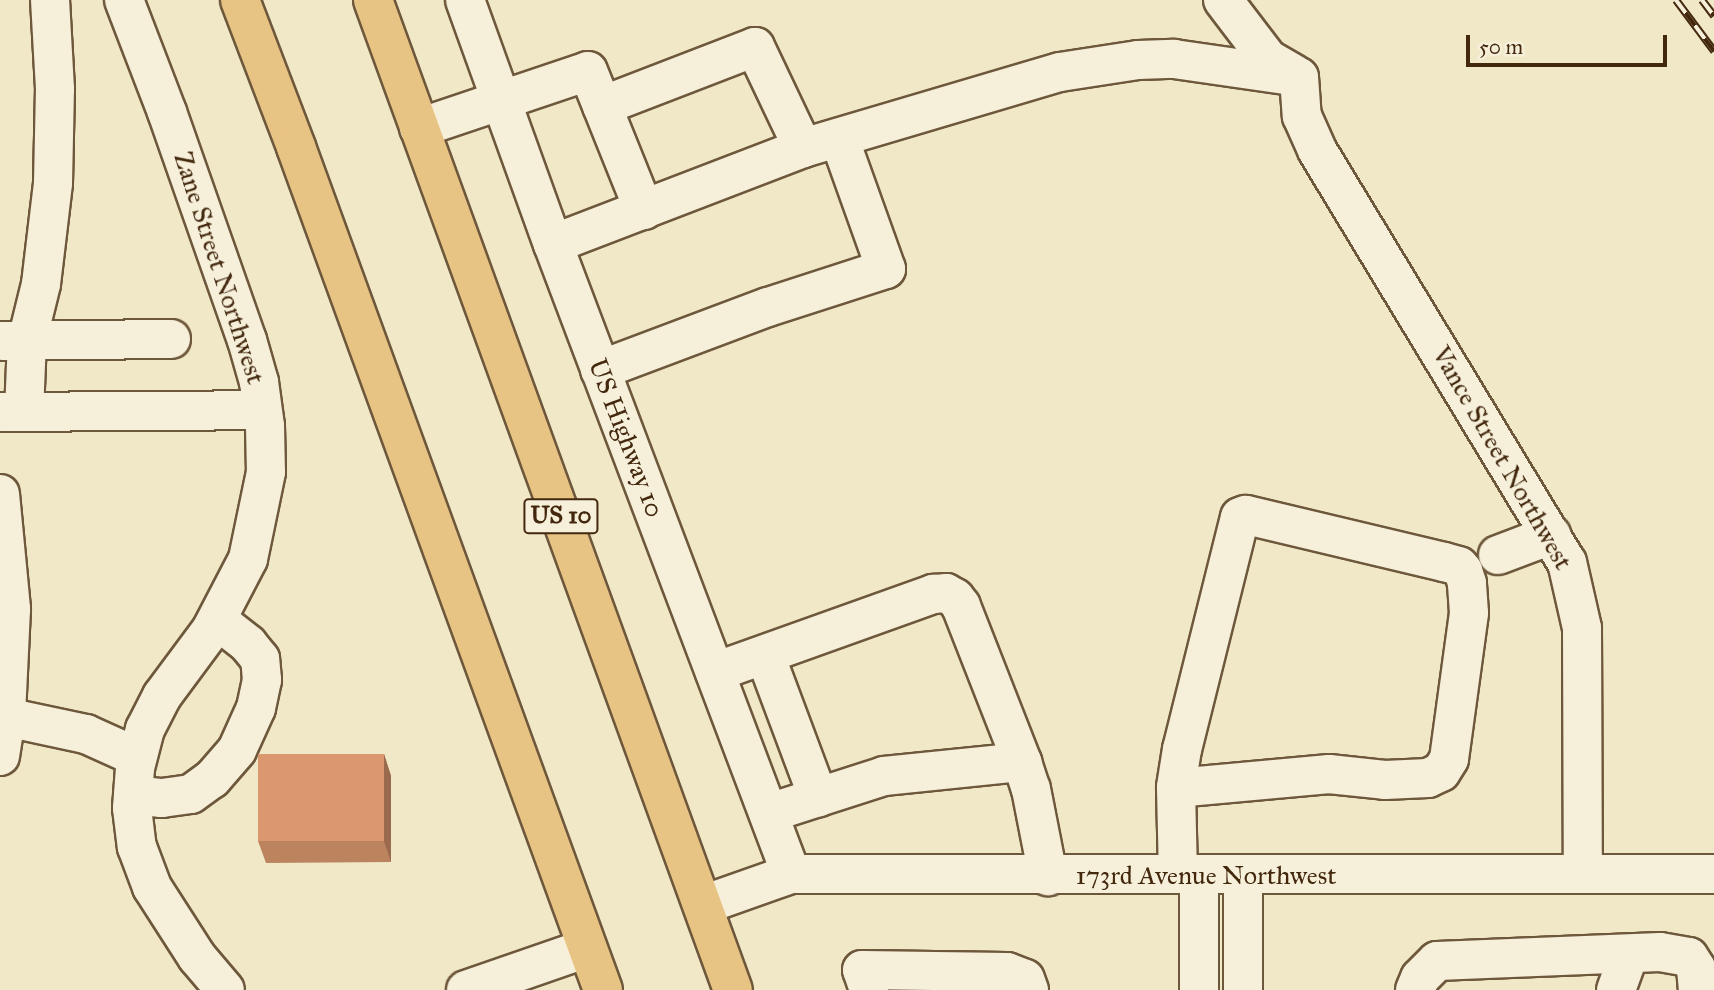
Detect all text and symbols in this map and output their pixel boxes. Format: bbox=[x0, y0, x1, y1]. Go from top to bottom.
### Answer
scale bar bbox=[1469, 21, 1670, 65]
text: 50 m bbox=[1479, 34, 1523, 60]
street label: Zane Street Northwest bbox=[167, 148, 271, 388]
street label: Vance Street Northwest bbox=[1425, 341, 1579, 575]
street label: US Highway 10 bbox=[581, 354, 671, 522]
road number: US 10 bbox=[522, 495, 600, 536]
street label: 173rd Avenue Northwest bbox=[1076, 860, 1336, 892]

